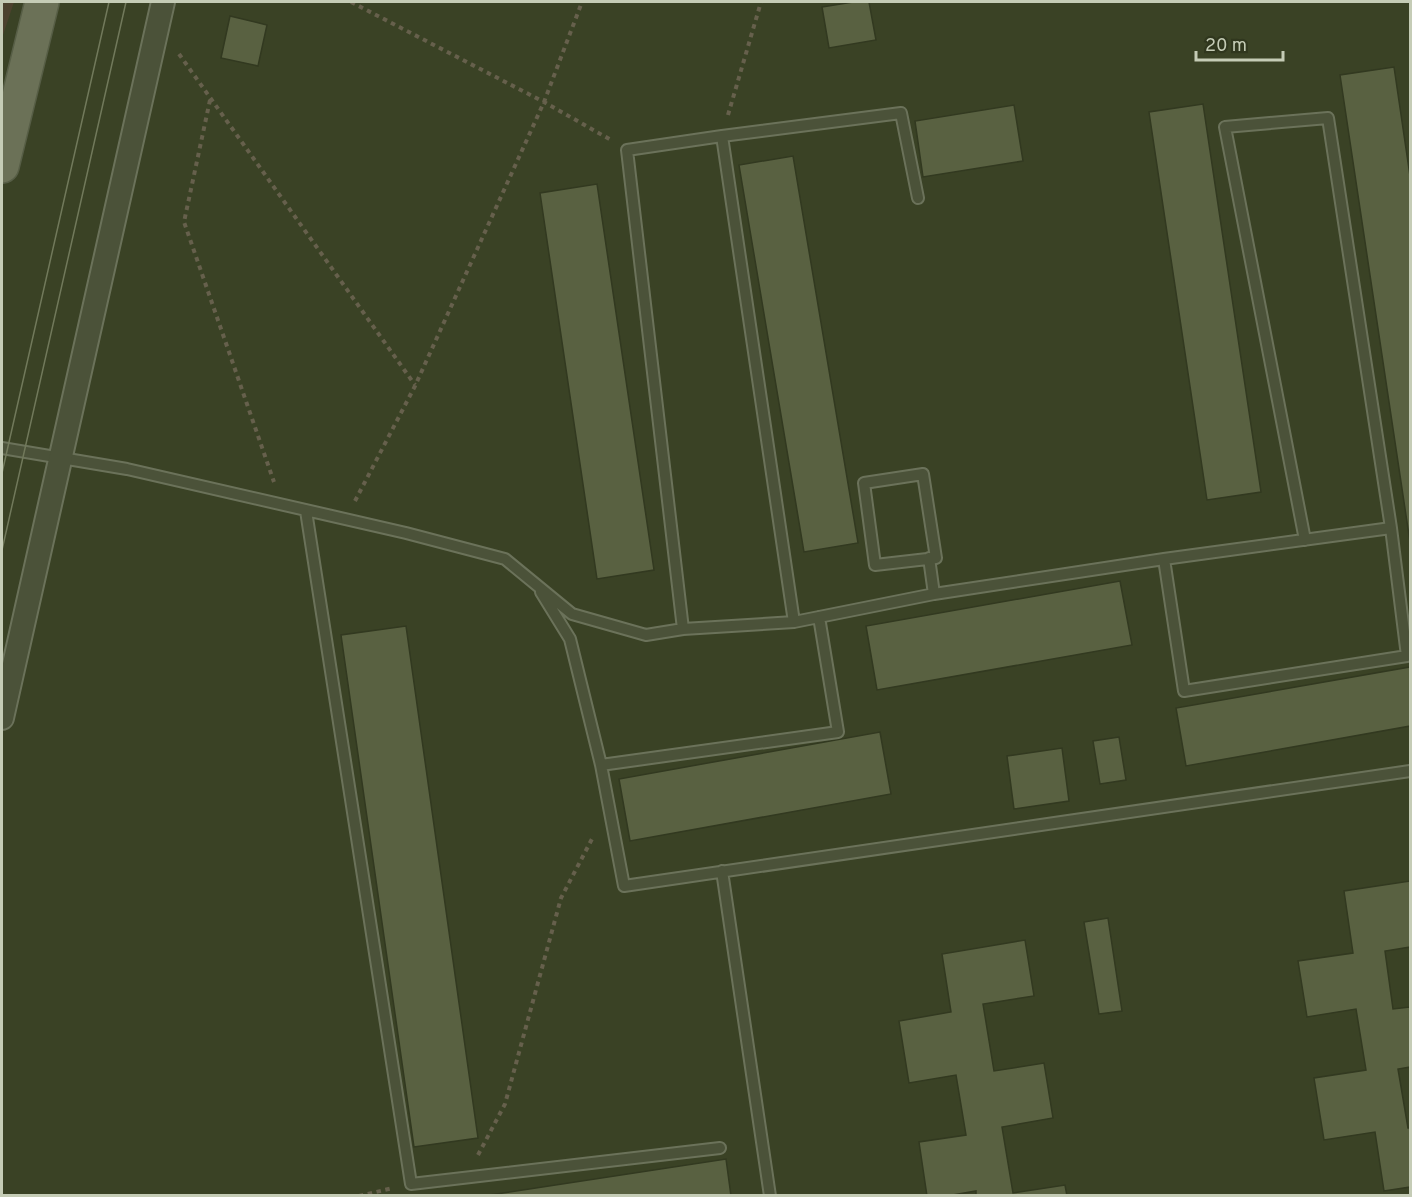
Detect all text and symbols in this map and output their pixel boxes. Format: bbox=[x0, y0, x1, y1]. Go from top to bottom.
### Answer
scale bar bbox=[1196, 24, 1283, 62]
text: 20 m bbox=[1205, 35, 1247, 58]

